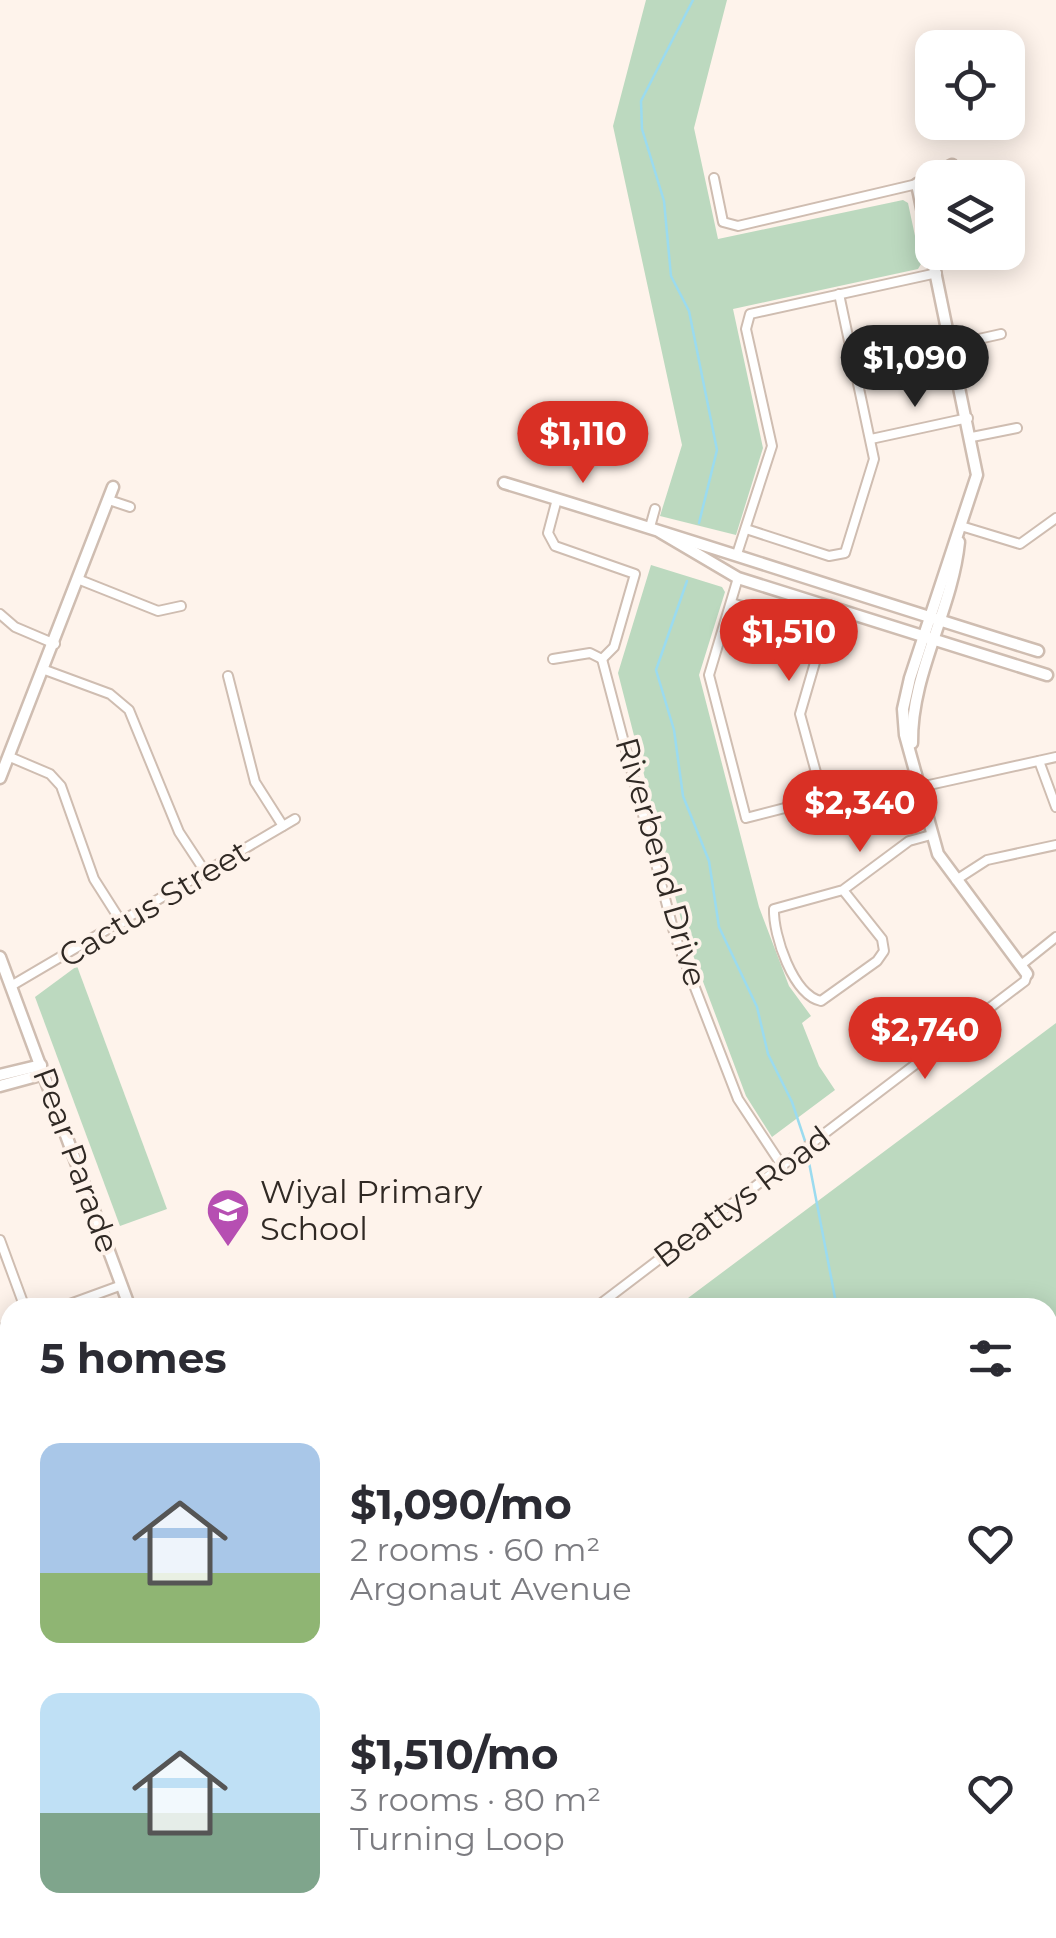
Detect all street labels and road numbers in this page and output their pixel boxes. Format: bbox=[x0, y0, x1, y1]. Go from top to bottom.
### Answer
street label: Riverbend Drive bbox=[607, 733, 716, 991]
street label: Cactus Street bbox=[52, 832, 256, 976]
street label: Pear Parade bbox=[25, 1062, 128, 1258]
street label: Beattys Road bbox=[646, 1118, 838, 1276]

